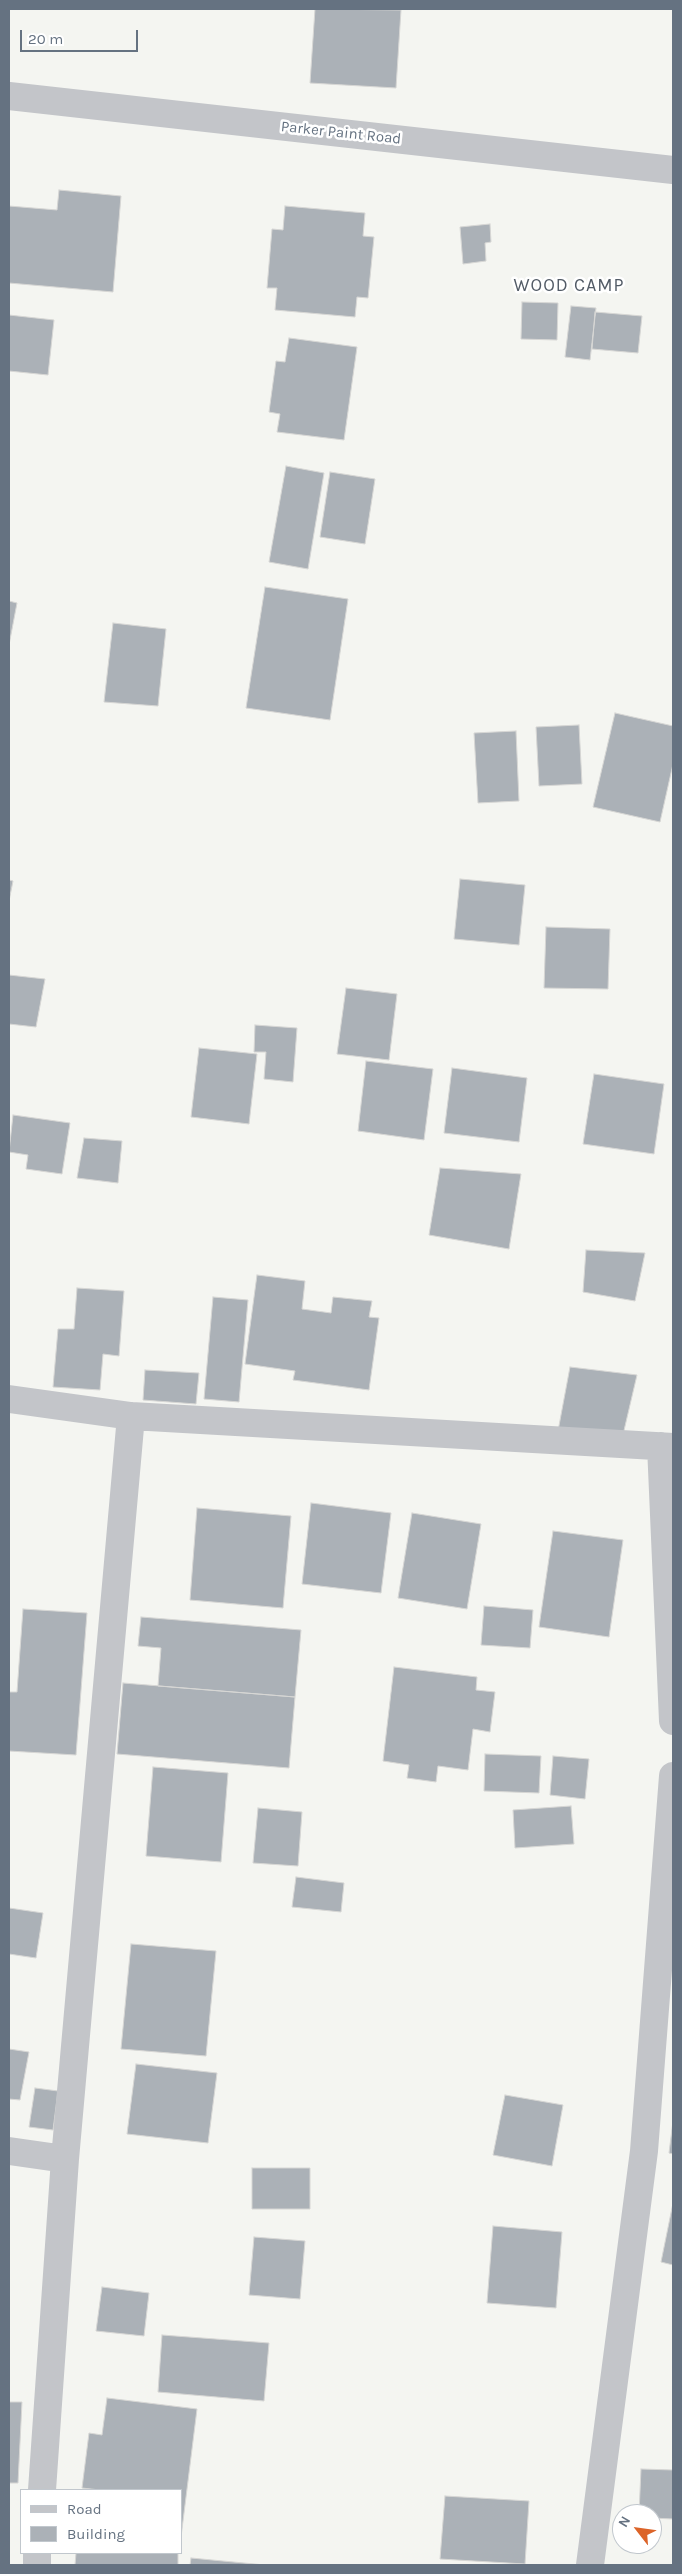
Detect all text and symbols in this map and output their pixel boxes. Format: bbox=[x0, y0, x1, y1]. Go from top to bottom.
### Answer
scale bar bbox=[22, 20, 140, 52]
text: 20 m bbox=[28, 30, 63, 48]
street label: Parker Paint Road bbox=[280, 118, 402, 148]
district label: WOOD CAMP bbox=[512, 275, 626, 297]
legend bbox=[20, 2489, 182, 2554]
text: Road bbox=[67, 2500, 102, 2518]
north arrow bbox=[612, 2504, 662, 2554]
text: N bbox=[615, 2513, 634, 2530]
text: Building bbox=[67, 2525, 125, 2543]

